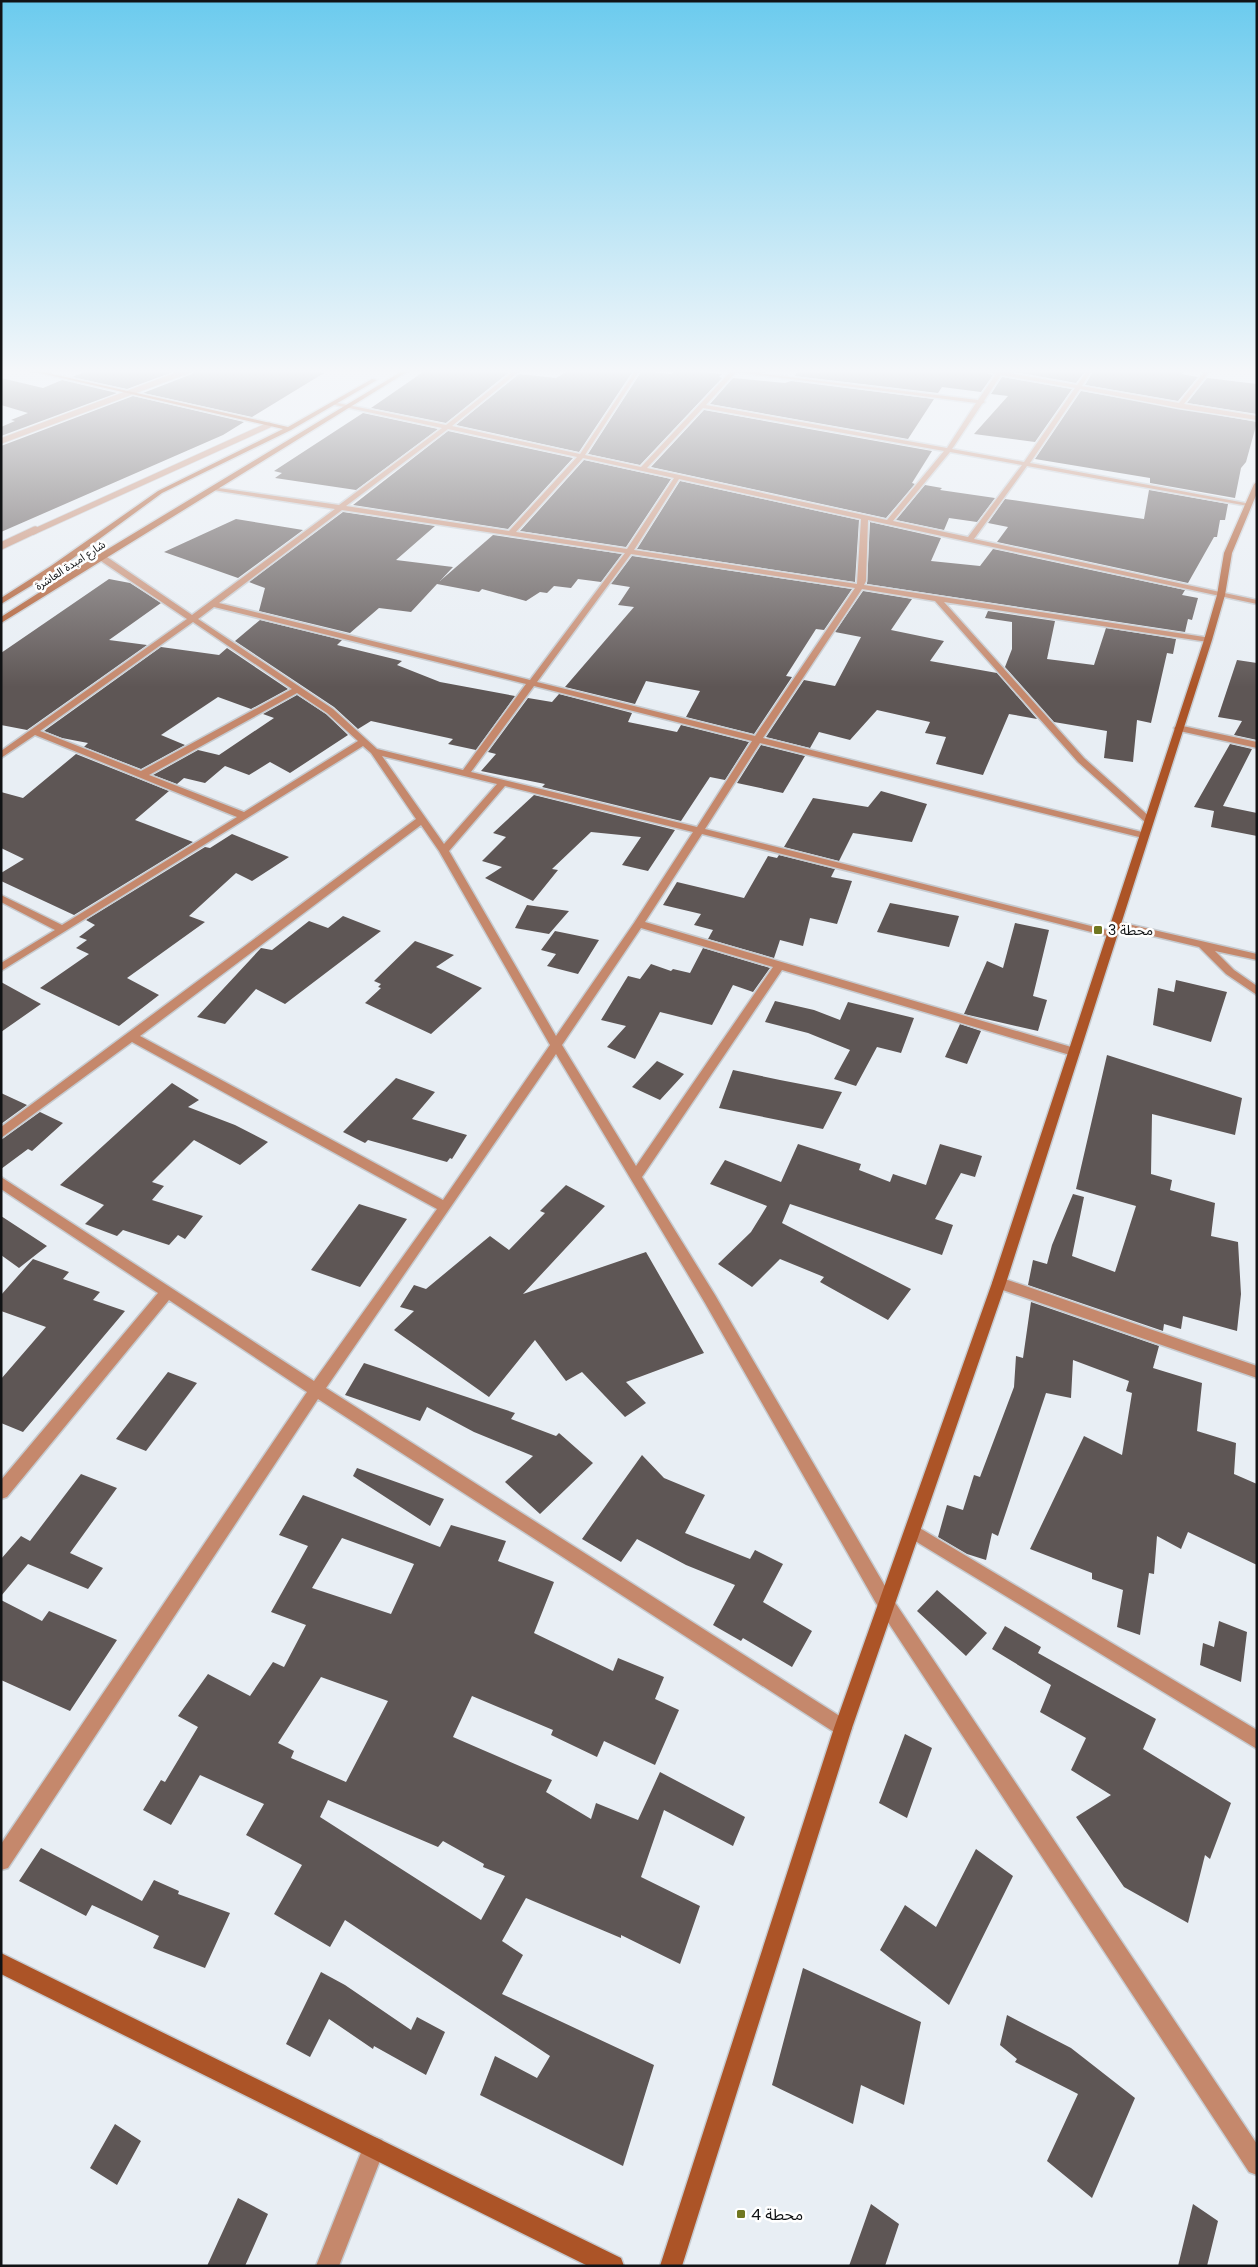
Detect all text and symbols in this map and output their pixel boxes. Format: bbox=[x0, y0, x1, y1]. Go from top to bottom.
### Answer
street label: شارع امبدة العاشرة bbox=[32, 536, 109, 594]
place label: محطة 3 bbox=[1108, 920, 1153, 940]
marker: محطة 3 bbox=[1092, 924, 1104, 936]
place label: محطة 4 bbox=[751, 2203, 803, 2226]
marker: محطة 4 bbox=[735, 2208, 747, 2220]

